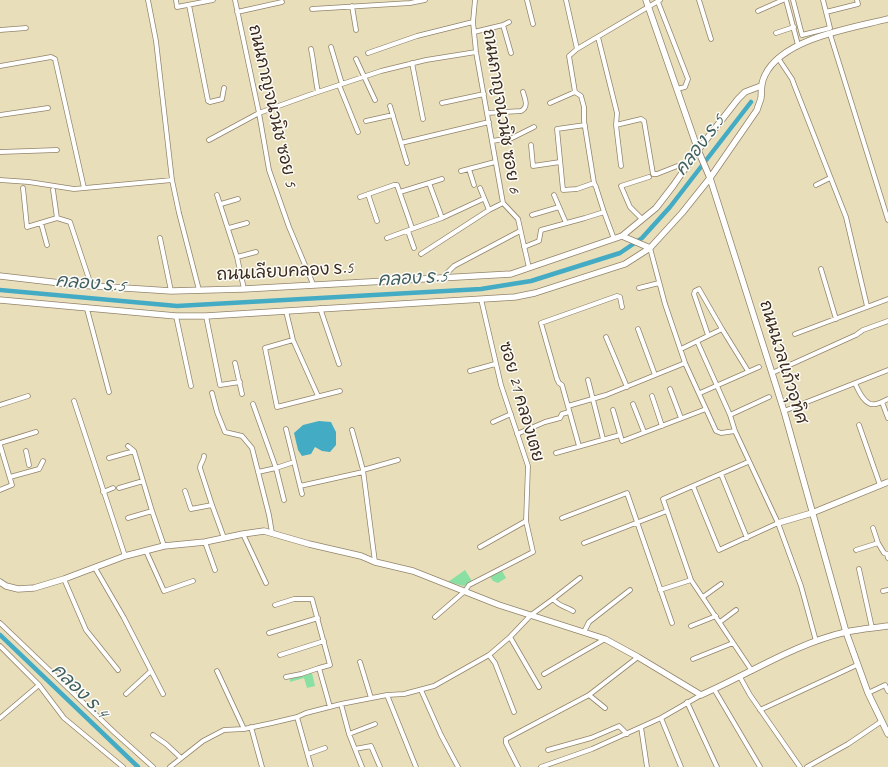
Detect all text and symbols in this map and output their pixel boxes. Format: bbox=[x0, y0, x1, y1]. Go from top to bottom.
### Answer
street label: ถนนกาญจนวนิช ซอย 5 bbox=[243, 23, 301, 189]
street label: ถนนกาญจนวนิช ซอย 6 bbox=[478, 27, 524, 195]
water label: คลอง ร.5 bbox=[671, 112, 729, 180]
street label: ถนนเลียบคลอง ร.5 bbox=[216, 258, 354, 286]
water label: คลอง ร.5 bbox=[377, 266, 447, 292]
water label: คลอง ร.5 bbox=[55, 270, 125, 298]
street label: ถนนนวลแก้วอุทิศ bbox=[755, 298, 811, 426]
street label: ซอย 21 คลองเตย bbox=[494, 340, 548, 464]
water label: คลอง ร.4 bbox=[47, 659, 111, 723]

